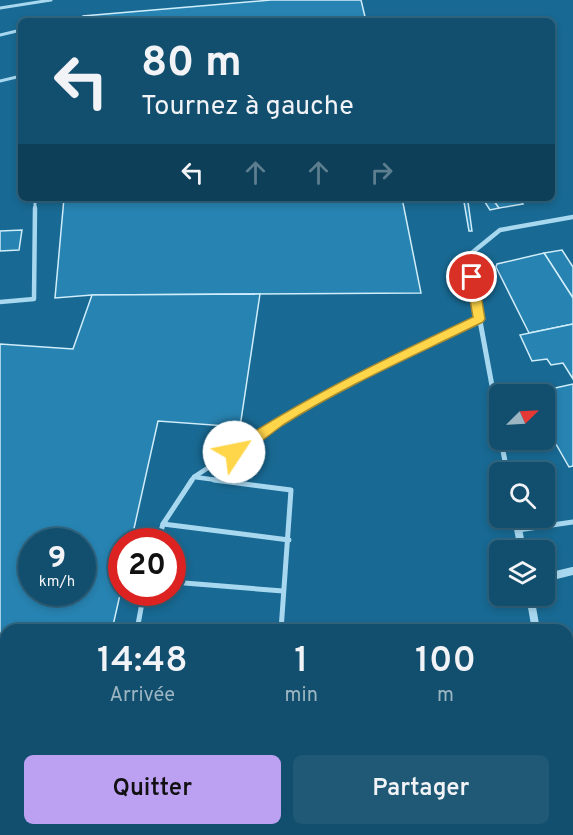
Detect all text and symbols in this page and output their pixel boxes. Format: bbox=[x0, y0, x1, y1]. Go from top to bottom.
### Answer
text: 80 m bbox=[141, 38, 242, 91]
icon: left bbox=[42, 42, 120, 120]
text: Tournez à gauche bbox=[141, 90, 354, 124]
icon: left bbox=[176, 156, 209, 189]
icon: ahead bbox=[239, 156, 272, 189]
icon: ahead bbox=[302, 156, 335, 189]
icon: right bbox=[365, 156, 398, 189]
pin bbox=[446, 251, 497, 302]
icon: arrive bbox=[455, 260, 488, 293]
north arrow bbox=[489, 384, 555, 450]
map controls bbox=[489, 384, 555, 606]
position arrow bbox=[202, 420, 266, 484]
button: search bbox=[489, 462, 555, 528]
speed limit sign: 20 bbox=[108, 528, 186, 606]
button: layers bbox=[489, 540, 555, 606]
text: 9 bbox=[48, 541, 66, 578]
text: km/h bbox=[39, 573, 75, 592]
text: 14:48 bbox=[97, 639, 188, 685]
text: 1 bbox=[294, 639, 308, 685]
text: 100 bbox=[415, 639, 476, 685]
text: Arrivée bbox=[109, 683, 175, 709]
text: min bbox=[285, 683, 318, 709]
text: m bbox=[437, 683, 454, 709]
button: Quitter bbox=[24, 755, 281, 824]
button: Partager bbox=[293, 755, 549, 824]

